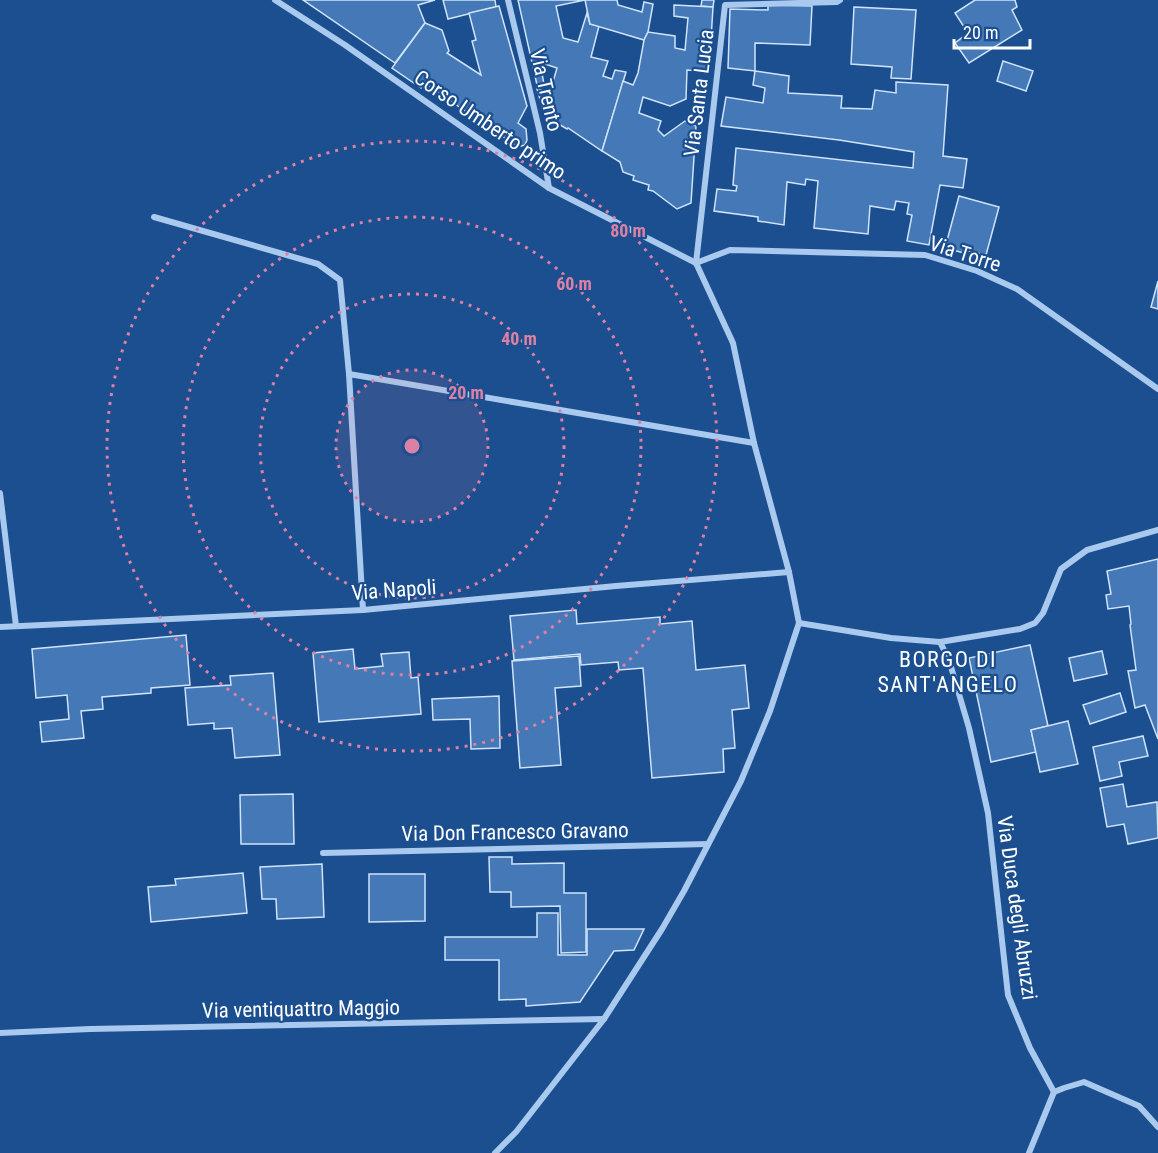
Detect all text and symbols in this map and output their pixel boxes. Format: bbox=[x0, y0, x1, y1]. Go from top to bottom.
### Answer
scale bar bbox=[954, 12, 1030, 50]
text: 20 m bbox=[963, 22, 998, 43]
street label: Via Santa Lucia bbox=[679, 28, 719, 158]
street label: Via Trento bbox=[525, 46, 567, 134]
street label: Corso Umberto primo bbox=[410, 65, 570, 185]
text: 80 m bbox=[610, 220, 646, 241]
street label: Via Torre bbox=[926, 231, 1004, 277]
text: 60 m bbox=[556, 273, 592, 294]
text: 40 m bbox=[501, 328, 537, 349]
text: 20 m bbox=[448, 382, 484, 403]
centre of rings bbox=[402, 436, 422, 456]
street label: Via Napoli bbox=[351, 575, 437, 605]
district label: BORGO DI SANT'ANGELO bbox=[877, 647, 1019, 697]
street label: Via Duca degli Abruzzi bbox=[992, 814, 1042, 1002]
street label: Via Don Francesco Gravano bbox=[401, 818, 629, 846]
street label: Via ventiquattro Maggio bbox=[202, 995, 400, 1023]

